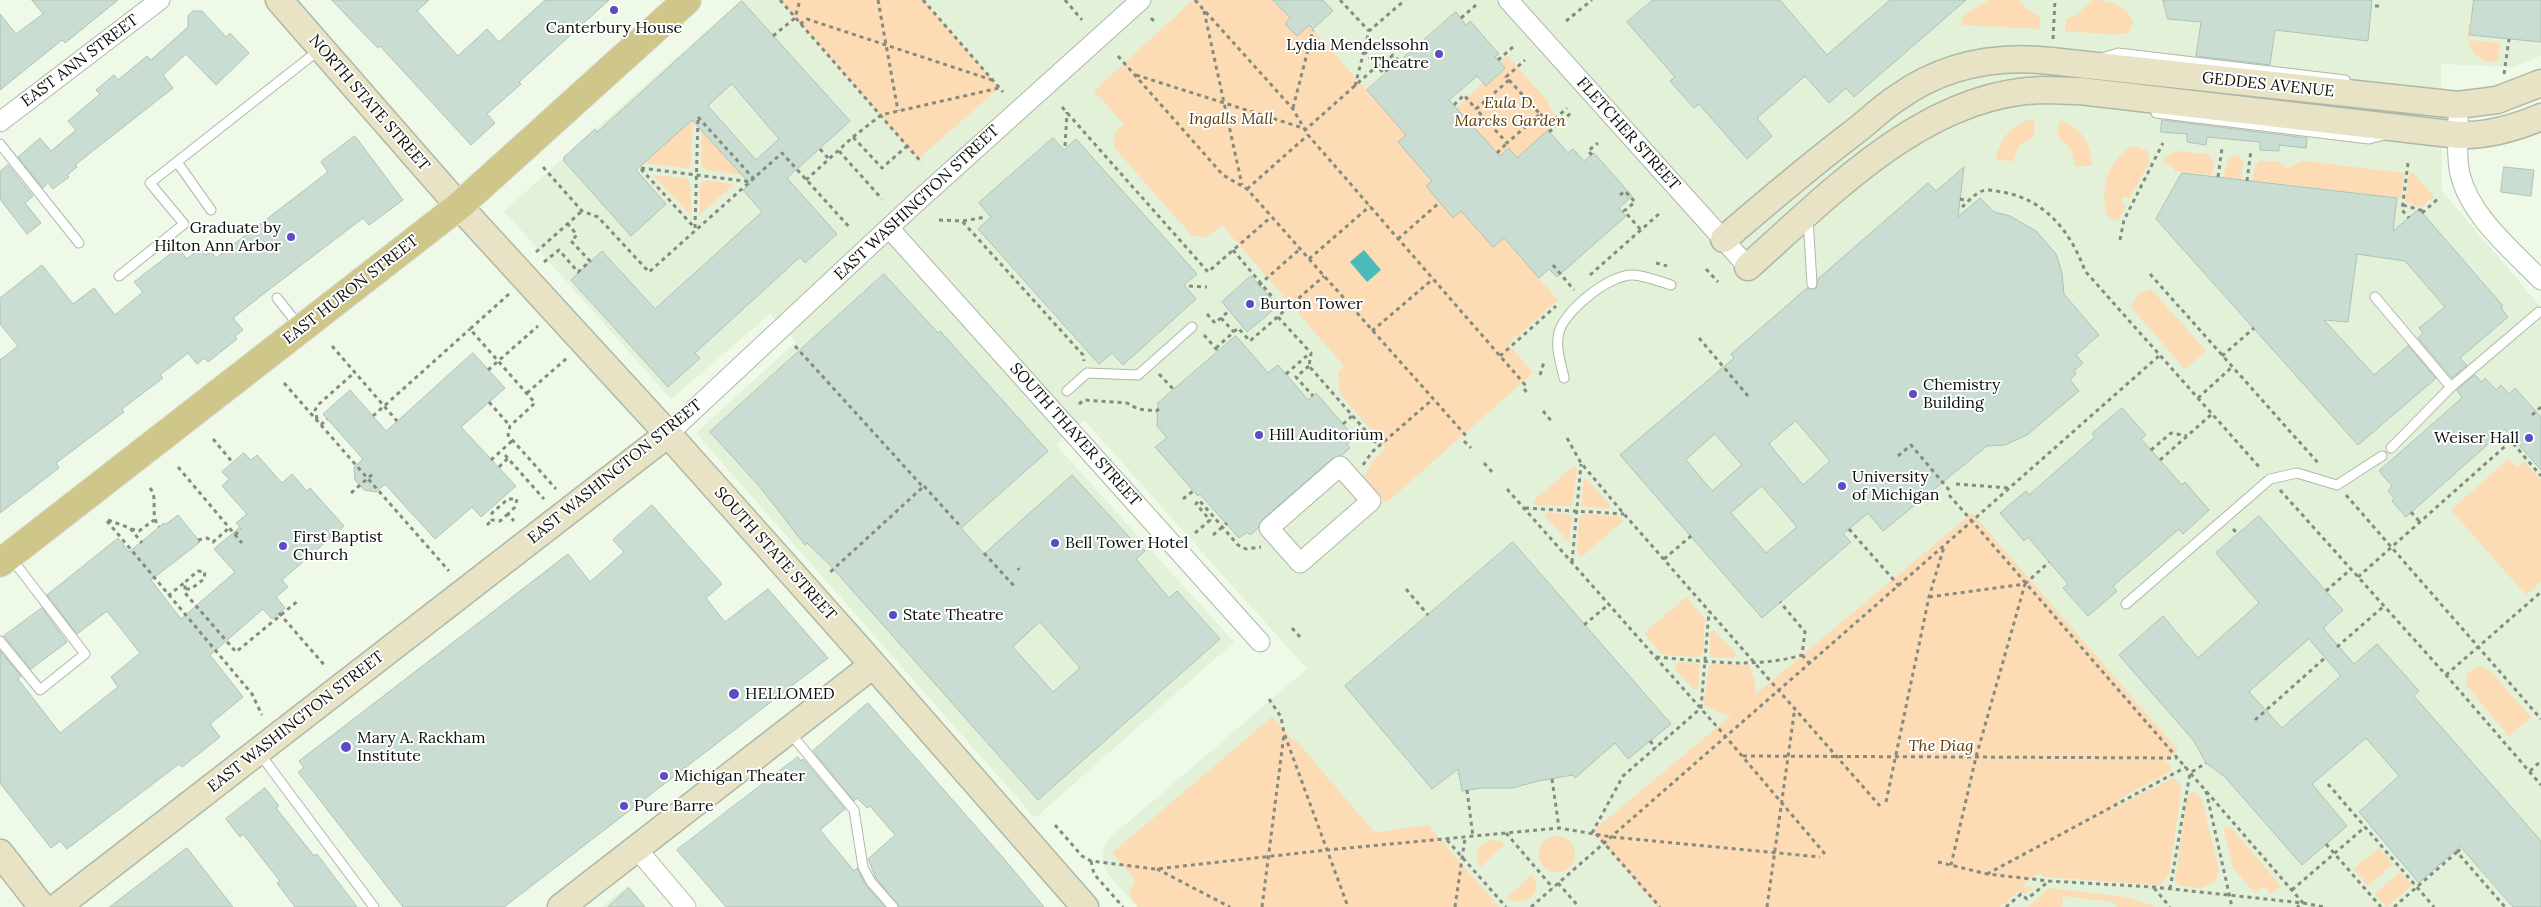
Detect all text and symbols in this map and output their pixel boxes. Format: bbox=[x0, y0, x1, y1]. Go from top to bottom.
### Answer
marker: Canterbury House bbox=[608, 4, 620, 16]
street label: EAST ANN STREET bbox=[18, 11, 142, 111]
place label: Canterbury House bbox=[546, 18, 682, 38]
street label: NORTH STATE STREET bbox=[305, 31, 433, 175]
place label: Lydia Mendelssohn Theatre bbox=[1286, 35, 1429, 73]
marker: Lydia Mendelssohn Theatre bbox=[1433, 48, 1445, 60]
street label: GEDDES AVENUE bbox=[2201, 69, 2335, 101]
street label: FLETCHER STREET bbox=[1572, 73, 1684, 195]
park label: Eula D. Marcks Garden bbox=[1454, 93, 1566, 131]
park label: Ingalls Mall bbox=[1189, 109, 1273, 129]
street label: EAST WASHINGTON STREET bbox=[831, 121, 1003, 285]
place label: Graduate by Hilton Ann Arbor bbox=[154, 218, 281, 256]
street label: EAST HURON STREET bbox=[279, 231, 423, 349]
marker: Graduate by Hilton Ann Arbor bbox=[285, 231, 297, 243]
place label: Burton Tower bbox=[1260, 294, 1363, 314]
marker: Burton Tower bbox=[1244, 298, 1256, 310]
street label: SOUTH THAYER STREET bbox=[1005, 359, 1145, 511]
place label: Chemistry Building bbox=[1923, 375, 2000, 413]
marker: Chemistry Building bbox=[1907, 388, 1919, 400]
street label: EAST WASHINGTON STREET bbox=[524, 396, 706, 548]
place label: Hill Auditorium bbox=[1269, 425, 1383, 445]
place label: Weiser Hall bbox=[2434, 428, 2519, 448]
marker: Hill Auditorium bbox=[1253, 429, 1265, 441]
marker: Weiser Hall bbox=[2523, 432, 2535, 444]
place label: University of Michigan bbox=[1852, 467, 1939, 505]
marker: University of Michigan bbox=[1836, 480, 1848, 492]
street label: SOUTH STATE STREET bbox=[710, 483, 840, 625]
place label: First Baptist Church bbox=[293, 527, 383, 565]
place label: Bell Tower Hotel bbox=[1065, 533, 1188, 553]
marker: Bell Tower Hotel bbox=[1049, 537, 1061, 549]
marker: First Baptist Church bbox=[277, 540, 289, 552]
place label: State Theatre bbox=[903, 605, 1004, 625]
marker: State Theatre bbox=[887, 609, 899, 621]
street label: EAST WASHINGTON STREET bbox=[204, 647, 388, 797]
place label: HELLOMED bbox=[745, 684, 835, 704]
marker: HELLOMED bbox=[727, 687, 741, 701]
place label: Mary A. Rackham Institute bbox=[357, 728, 486, 766]
park label: The Diag bbox=[1908, 736, 1974, 756]
marker: Mary A. Rackham Institute bbox=[339, 740, 353, 754]
place label: Michigan Theater bbox=[674, 766, 805, 786]
marker: Michigan Theater bbox=[658, 770, 670, 782]
place label: Pure Barre bbox=[634, 796, 714, 816]
marker: Pure Barre bbox=[618, 800, 630, 812]

